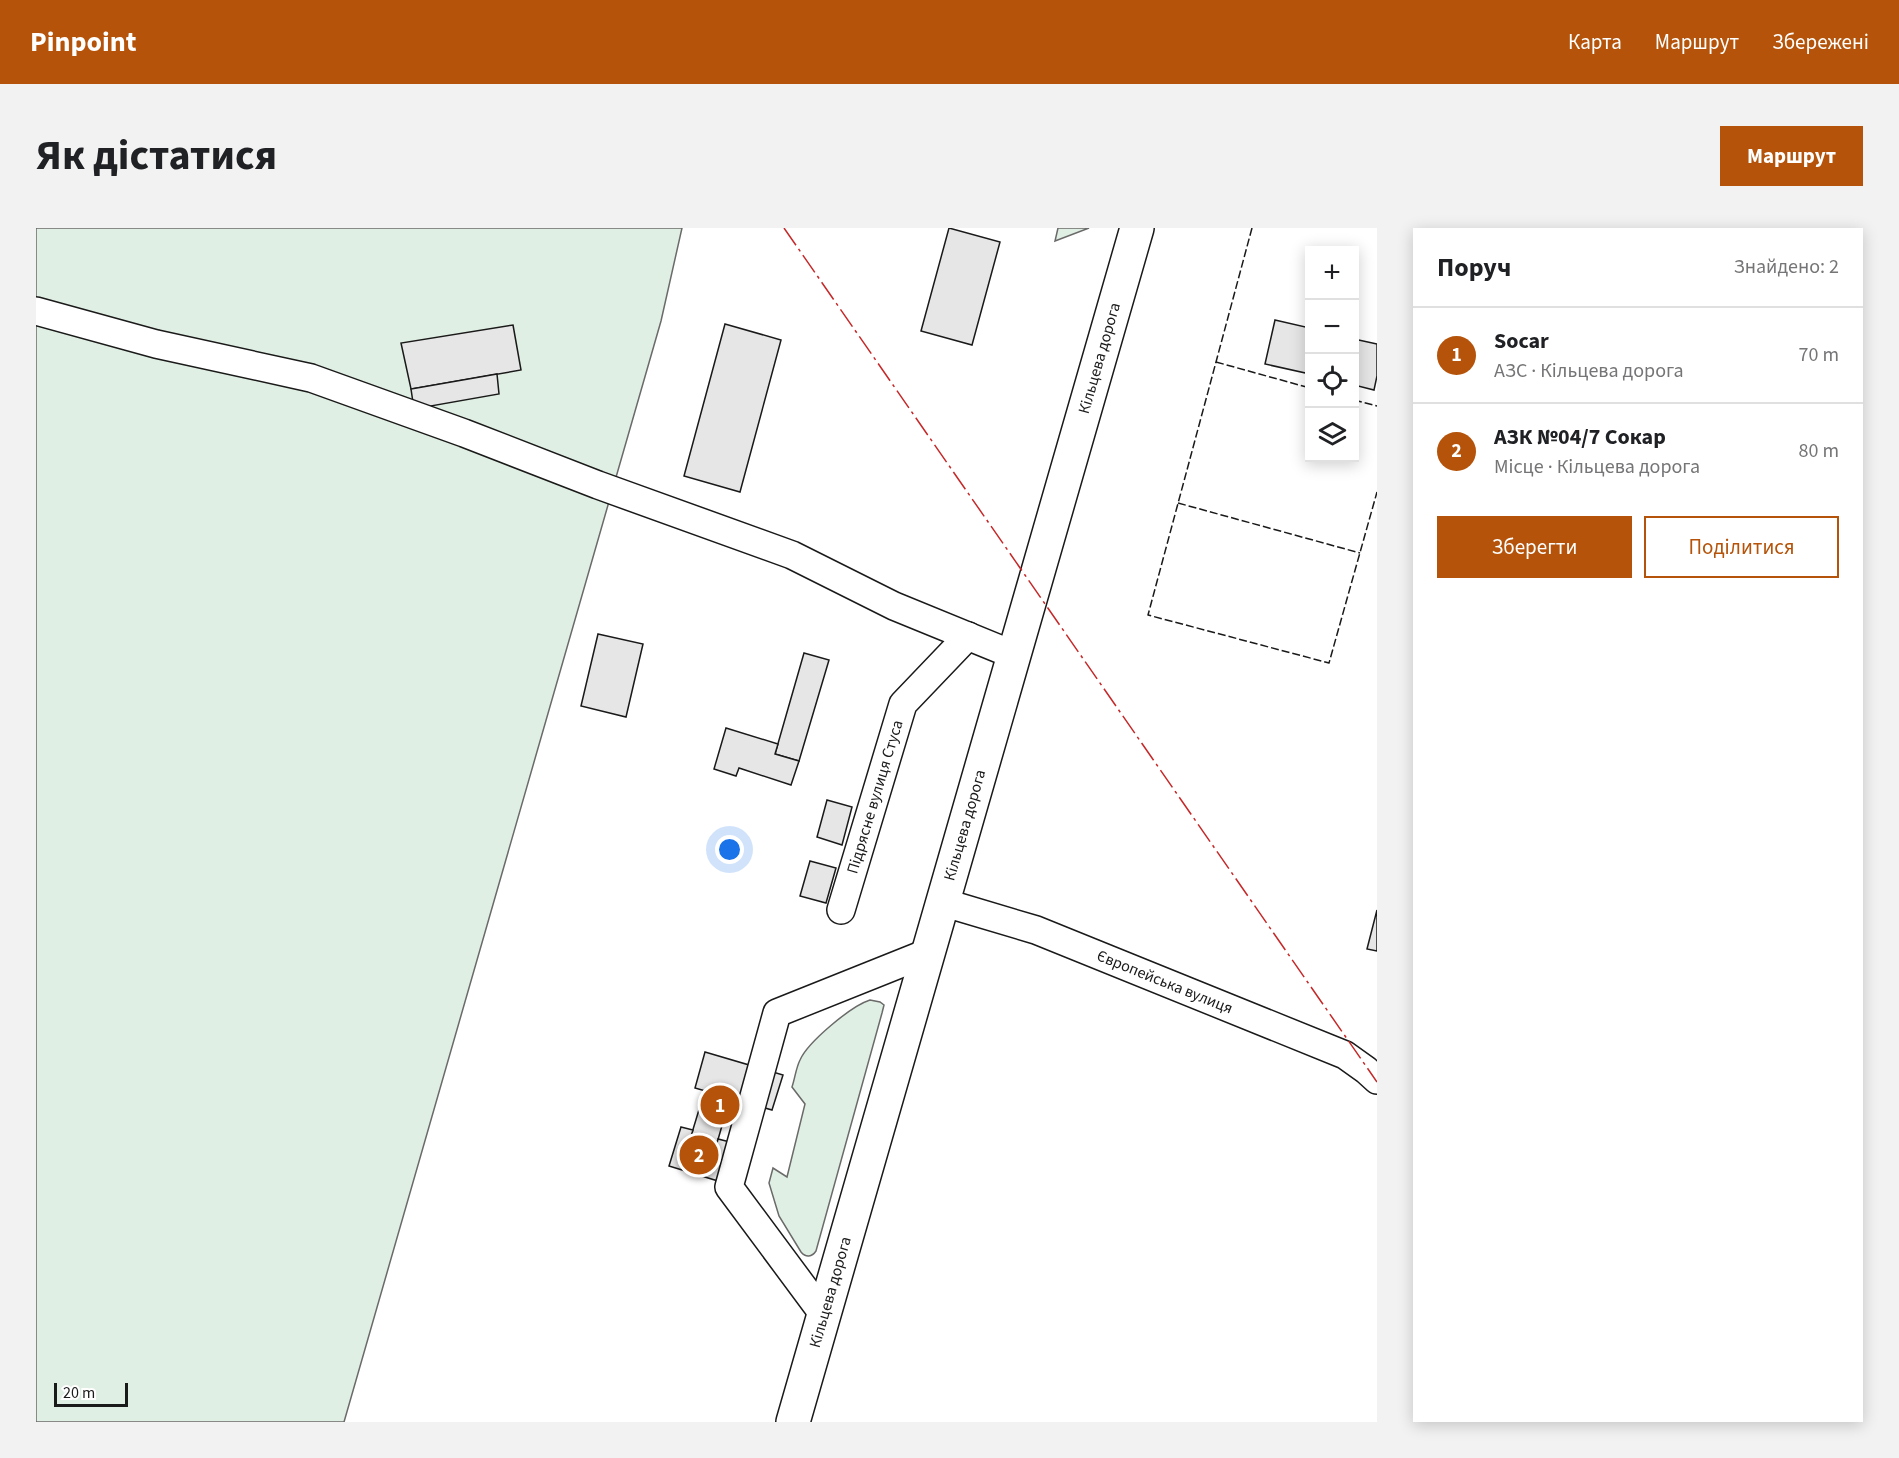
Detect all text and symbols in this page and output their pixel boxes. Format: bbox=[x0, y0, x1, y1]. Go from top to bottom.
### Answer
text: Pinpoint bbox=[30, 22, 137, 62]
text: Карта bbox=[1568, 27, 1622, 57]
text: Маршрут bbox=[1655, 27, 1739, 57]
text: Збережені bbox=[1772, 27, 1869, 57]
text: Як дістатися bbox=[36, 126, 277, 186]
button: Маршрут bbox=[1720, 126, 1863, 186]
map controls bbox=[1305, 246, 1359, 462]
button: + bbox=[1305, 246, 1359, 300]
text: Поруч bbox=[1437, 249, 1511, 286]
text: Знайдено: 2 bbox=[1734, 253, 1839, 281]
street label: Кільцева дорога bbox=[1073, 300, 1126, 416]
button: − bbox=[1305, 300, 1359, 354]
text: Socar bbox=[1494, 325, 1549, 357]
text: 1 bbox=[1451, 341, 1462, 369]
text: 70 m bbox=[1799, 341, 1839, 369]
button: locate bbox=[1305, 354, 1359, 408]
text: АЗС · Кільцева дорога bbox=[1494, 357, 1684, 385]
button: layers bbox=[1305, 408, 1359, 462]
text: АЗК №04/7 Сокар bbox=[1494, 421, 1666, 453]
text: 2 bbox=[1451, 437, 1462, 465]
text: 80 m bbox=[1799, 437, 1839, 465]
text: Місце · Кільцева дорога bbox=[1494, 453, 1700, 481]
button: Зберегти bbox=[1437, 516, 1632, 578]
button: Поділитися bbox=[1644, 516, 1839, 578]
street label: Підрясне вулиця Стуса bbox=[841, 717, 909, 877]
street label: Кільцева дорога bbox=[938, 767, 991, 883]
your location bbox=[715, 835, 744, 864]
street label: Європейська вулиця bbox=[1093, 945, 1236, 1019]
pin: 1 bbox=[700, 1082, 740, 1128]
pin: 2 bbox=[680, 1132, 718, 1178]
street label: Кільцева дорога bbox=[804, 1234, 857, 1350]
scale bar bbox=[54, 1380, 128, 1408]
text: 20 m bbox=[63, 1382, 95, 1404]

